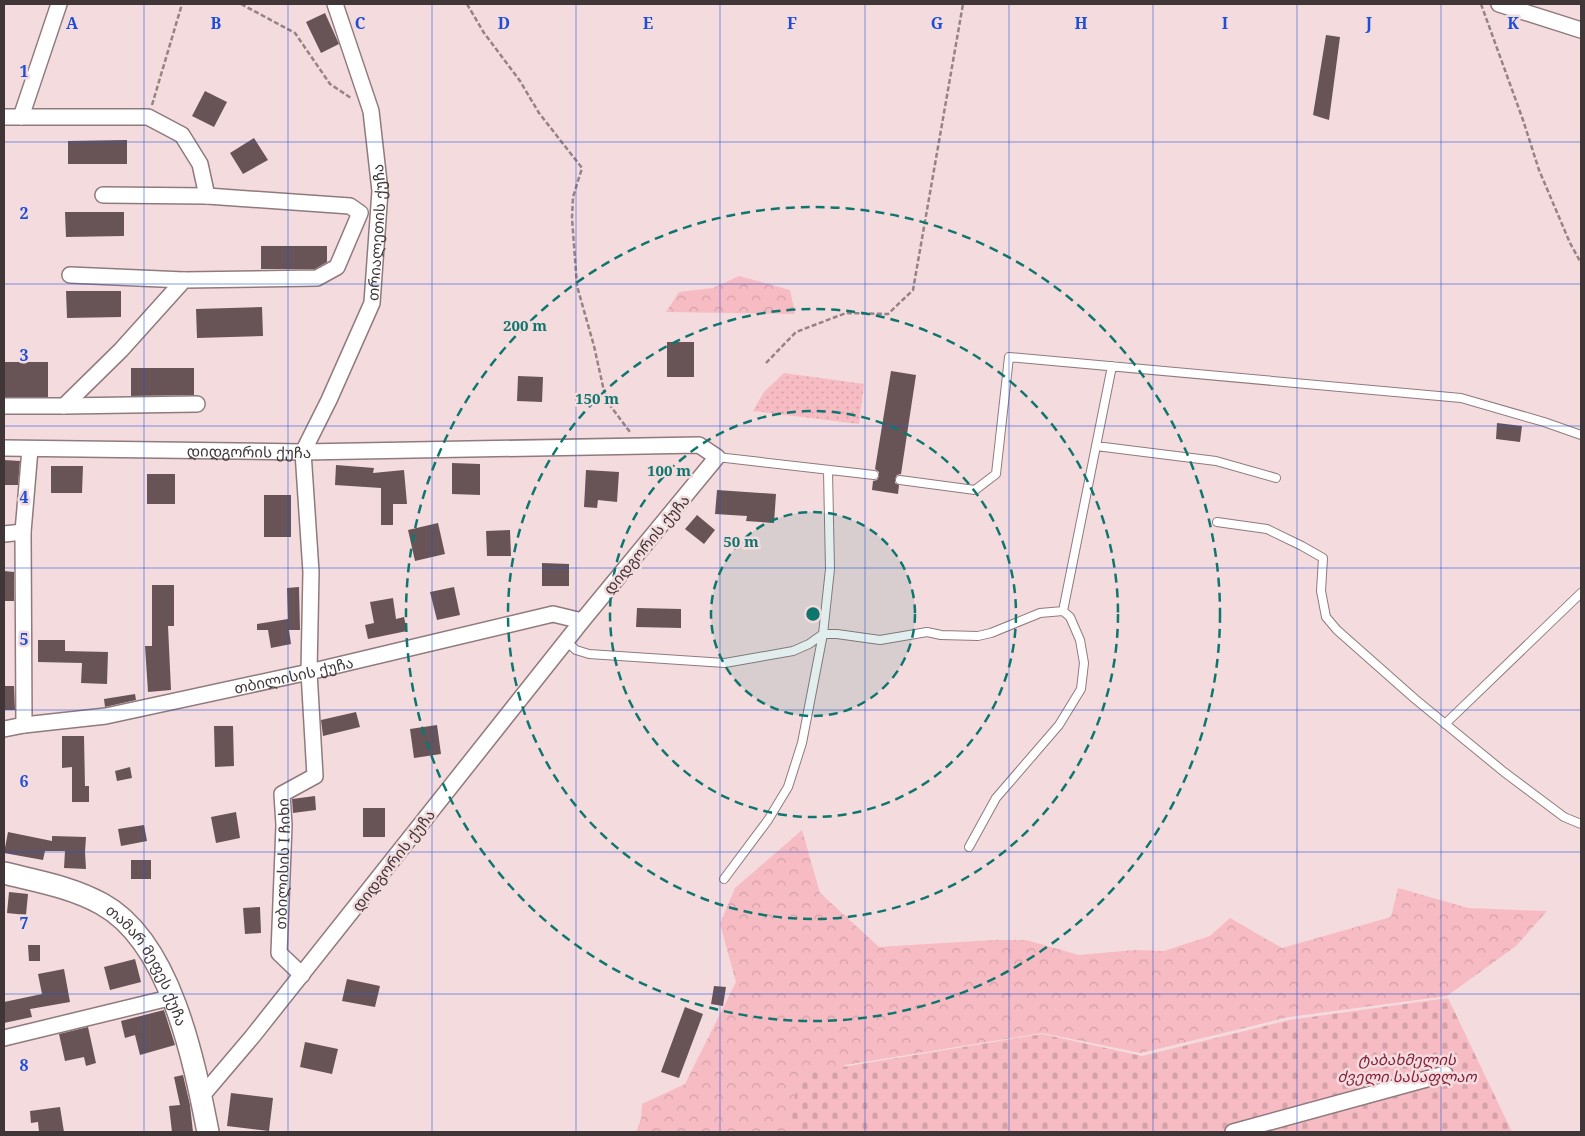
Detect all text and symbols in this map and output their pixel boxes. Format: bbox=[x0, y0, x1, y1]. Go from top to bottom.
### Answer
text: A bbox=[66, 12, 79, 34]
text: B bbox=[211, 12, 222, 34]
text: C bbox=[355, 12, 366, 34]
text: D bbox=[498, 12, 510, 34]
text: E bbox=[643, 12, 653, 34]
text: F bbox=[787, 12, 797, 34]
text: G bbox=[931, 12, 943, 34]
text: H bbox=[1074, 12, 1088, 34]
text: I bbox=[1222, 12, 1228, 34]
text: J bbox=[1365, 12, 1373, 34]
text: K bbox=[1507, 12, 1519, 34]
text: 1 bbox=[19, 60, 29, 82]
street label: თრიალეთის ქუჩა bbox=[362, 163, 390, 302]
text: 2 bbox=[19, 202, 29, 224]
text: 200 m bbox=[503, 315, 547, 335]
text: 3 bbox=[19, 344, 29, 366]
text: 150 m bbox=[575, 388, 619, 408]
street label: დიდგორის ქუჩა bbox=[187, 440, 311, 462]
text: 100 m bbox=[647, 460, 691, 480]
text: 4 bbox=[19, 486, 29, 508]
street label: დიდგორის ქუჩა bbox=[598, 490, 694, 598]
text: 50 m bbox=[723, 531, 759, 551]
centre of rings bbox=[804, 605, 822, 623]
text: 5 bbox=[19, 628, 29, 650]
street label: თბილისის ქუჩა bbox=[232, 652, 355, 698]
text: 6 bbox=[19, 770, 29, 792]
street label: თბილისის I ჩიხი bbox=[270, 798, 294, 930]
street label: დიდგორის ქუჩა bbox=[347, 805, 439, 915]
street label: თამარ მეფეს ქუჩა bbox=[102, 899, 192, 1028]
text: 7 bbox=[19, 912, 29, 934]
park label: ტაბახმელის ძველი სასაფლაო bbox=[1337, 1049, 1478, 1086]
text: 8 bbox=[19, 1054, 29, 1076]

